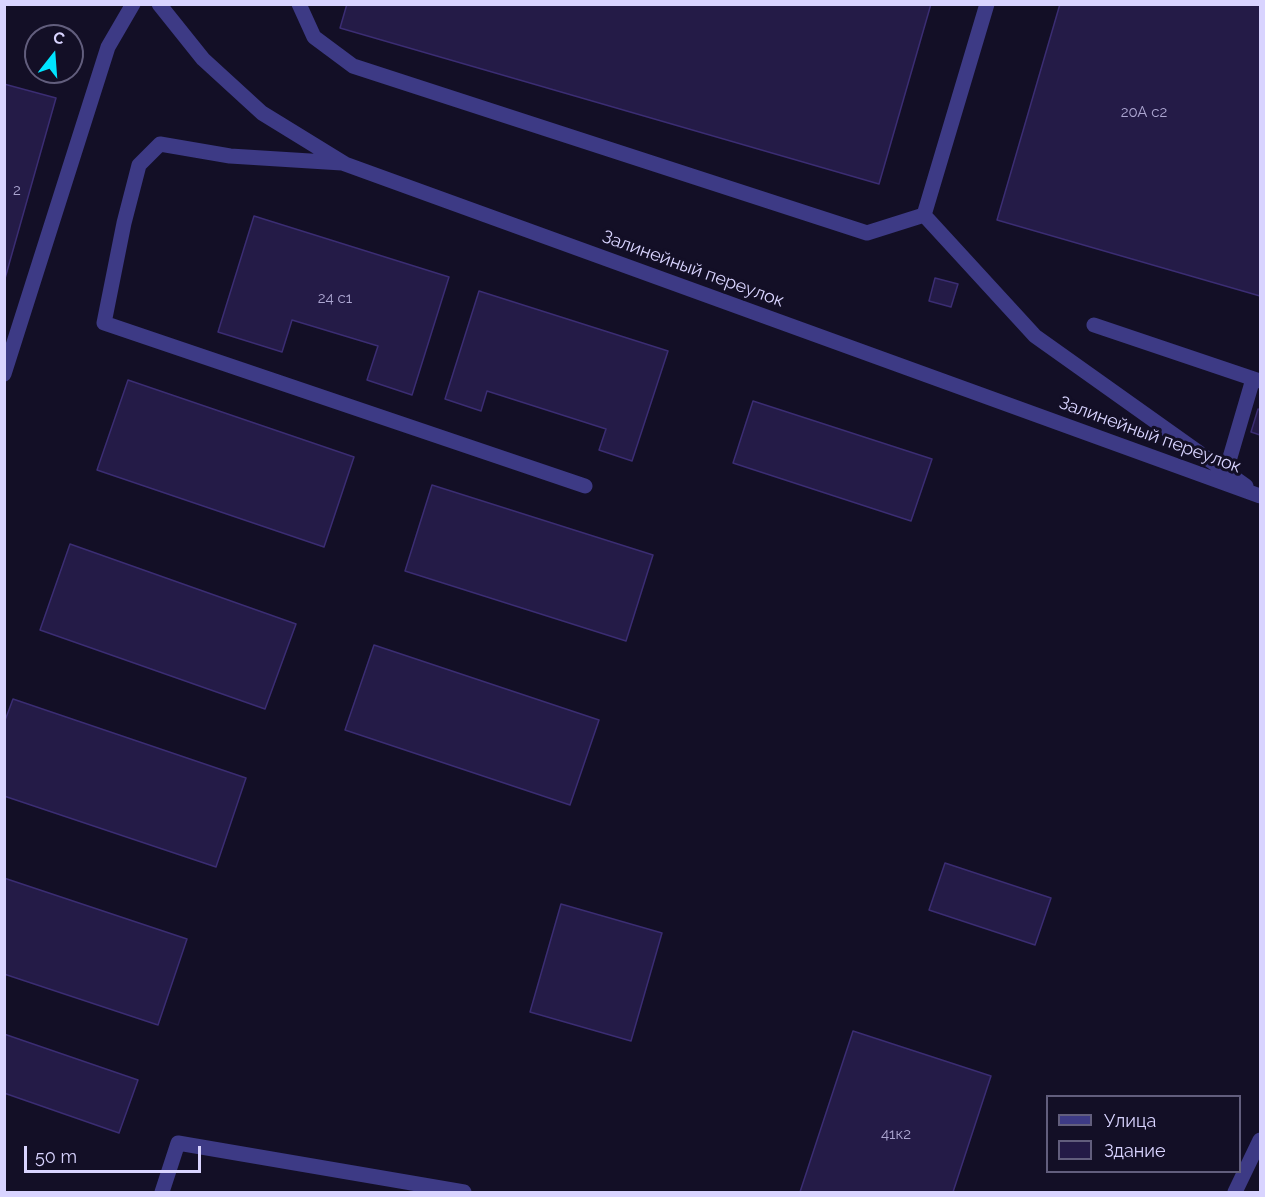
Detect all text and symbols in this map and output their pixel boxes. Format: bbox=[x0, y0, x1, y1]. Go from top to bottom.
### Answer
north arrow bbox=[24, 24, 84, 84]
text: С bbox=[51, 28, 67, 49]
house number: 20А с2 bbox=[1121, 103, 1167, 121]
house number: 2 bbox=[13, 181, 21, 199]
street label: Залинейный переулок bbox=[599, 226, 787, 312]
house number: 24 с1 bbox=[318, 289, 352, 307]
street label: Залинейный переулок bbox=[1056, 392, 1244, 478]
legend bbox=[1046, 1095, 1241, 1173]
text: Улица bbox=[1104, 1110, 1156, 1131]
house number: 41к2 bbox=[881, 1125, 911, 1143]
scale bar bbox=[27, 1134, 204, 1172]
text: Здание bbox=[1104, 1140, 1166, 1161]
text: 50 m bbox=[35, 1146, 77, 1167]

